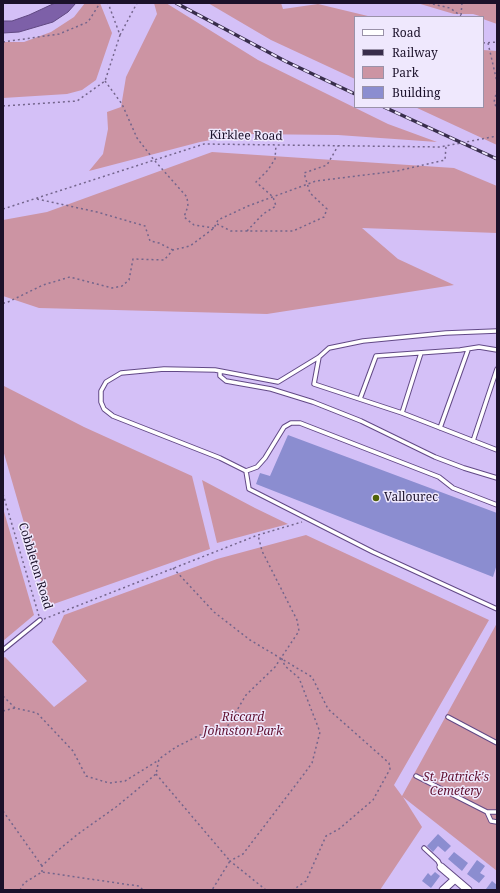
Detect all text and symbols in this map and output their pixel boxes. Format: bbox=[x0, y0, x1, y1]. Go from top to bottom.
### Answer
legend bbox=[354, 16, 484, 108]
text: Road bbox=[392, 24, 421, 41]
text: Railway bbox=[392, 44, 438, 61]
text: Park bbox=[392, 64, 419, 81]
text: Building bbox=[392, 84, 440, 101]
street label: Kirklee Road bbox=[209, 128, 283, 144]
place label: Vallourec bbox=[384, 491, 438, 505]
marker: Vallourec bbox=[371, 493, 381, 503]
street label: Cobbleton Road bbox=[15, 521, 55, 611]
park label: Riccard Johnston Park bbox=[203, 711, 283, 739]
park label: St. Patrick's Cemetery bbox=[423, 771, 489, 799]

